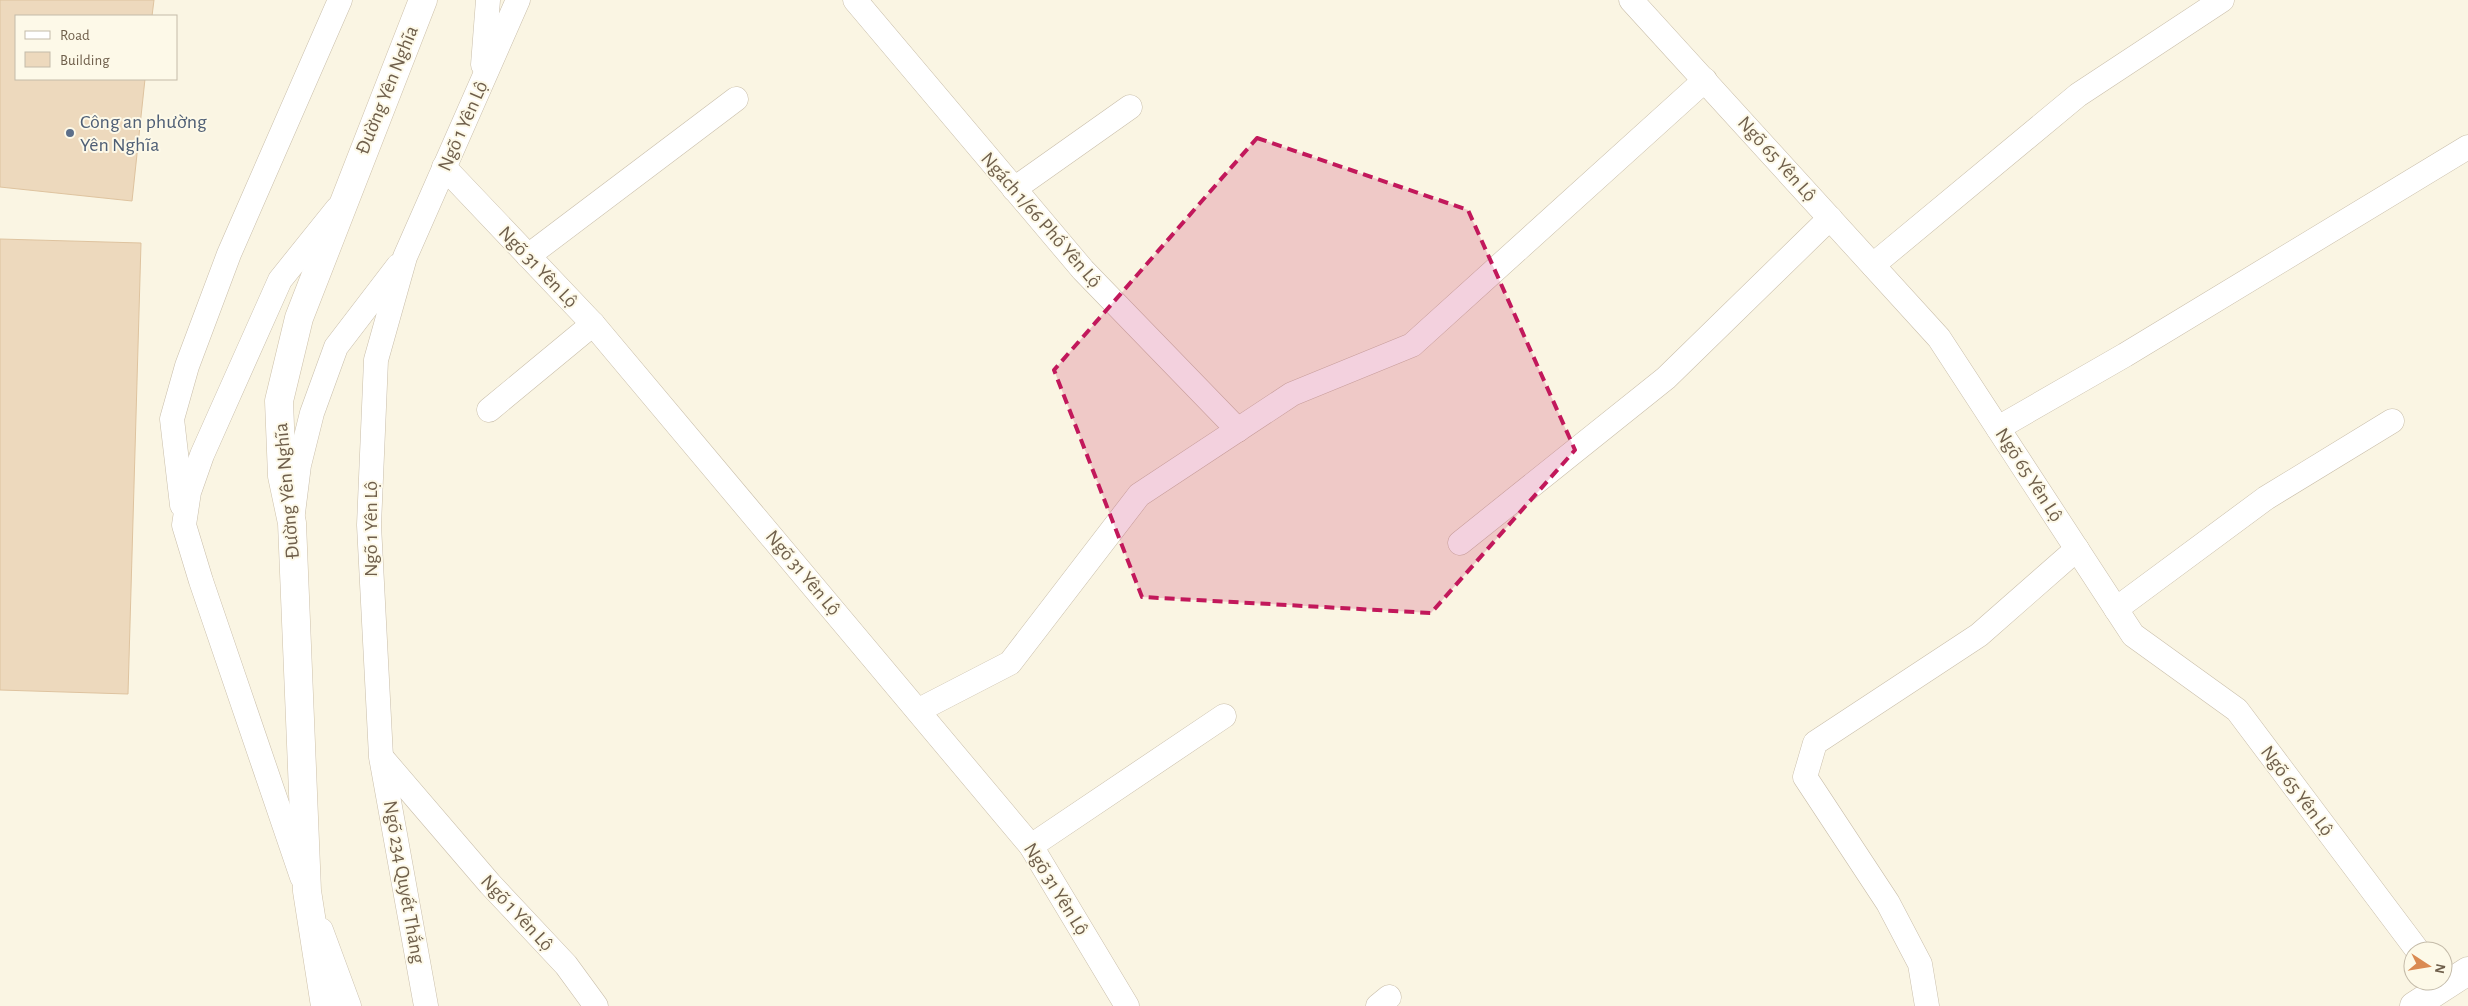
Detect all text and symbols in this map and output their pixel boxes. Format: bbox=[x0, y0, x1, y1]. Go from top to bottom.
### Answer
legend bbox=[15, 15, 178, 80]
street label: Đường Yên Nghĩa bbox=[352, 23, 422, 157]
text: Road bbox=[60, 28, 90, 43]
text: Building bbox=[60, 53, 110, 68]
street label: Ngõ 1 Yên Lộ bbox=[434, 78, 492, 174]
place label: Công an phường Yên Nghĩa bbox=[80, 112, 207, 155]
street label: Ngõ 65 Yên Lộ bbox=[1734, 113, 1820, 205]
marker: Công an phường Yên Nghĩa bbox=[64, 127, 76, 139]
street label: Ngách 1/66 Phố Yên Lộ bbox=[977, 149, 1105, 291]
street label: Ngõ 31 Yên Lộ bbox=[495, 222, 581, 312]
street label: Đường Yên Nghĩa bbox=[271, 422, 303, 560]
street label: Ngõ 65 Yên Lộ bbox=[1991, 425, 2067, 525]
street label: Ngõ 1 Yên Lộ bbox=[361, 481, 381, 577]
street label: Ngõ 31 Yên Lộ bbox=[762, 527, 844, 619]
street label: Ngõ 65 Yên Lộ bbox=[2257, 742, 2337, 840]
street label: Ngõ 234 Quyết Thắng bbox=[380, 799, 428, 965]
street label: Ngõ 31 Yên Lộ bbox=[1020, 839, 1092, 939]
street label: Ngõ 1 Yên Lộ bbox=[477, 871, 557, 955]
north arrow bbox=[2403, 941, 2453, 991]
text: N bbox=[2432, 962, 2448, 975]

